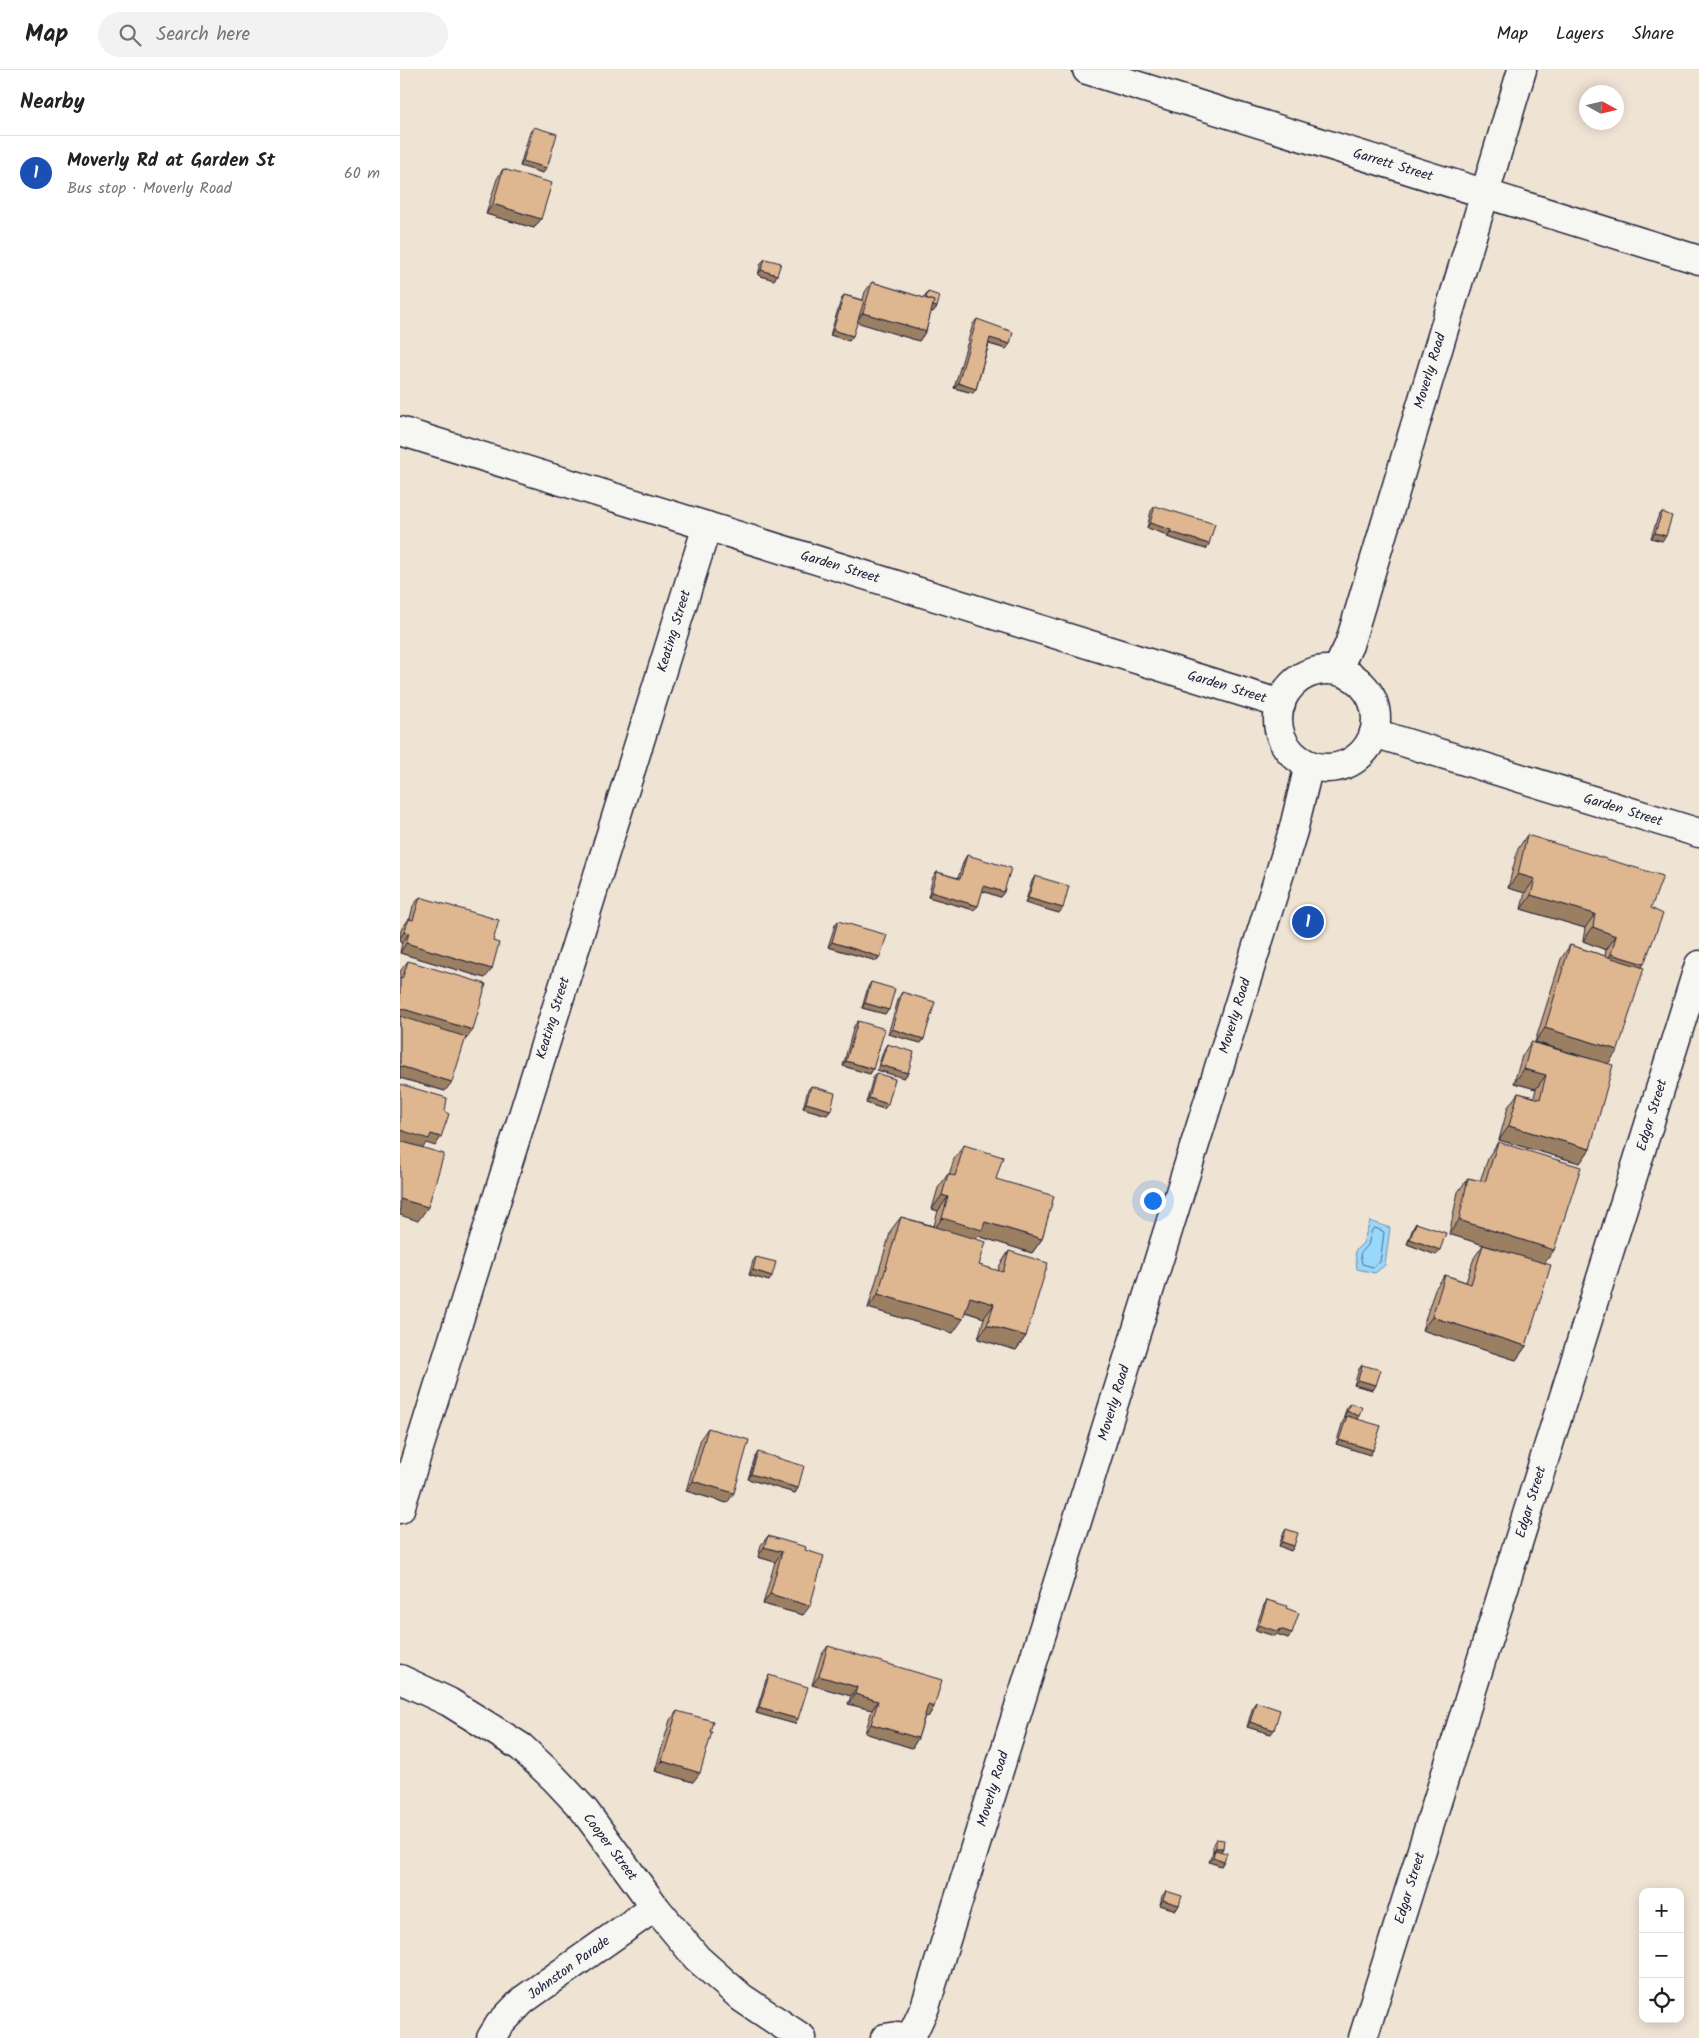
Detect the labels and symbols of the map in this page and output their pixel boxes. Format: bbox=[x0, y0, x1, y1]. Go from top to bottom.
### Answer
north arrow bbox=[1579, 85, 1624, 130]
street label: Garrett Street bbox=[1350, 142, 1436, 188]
street label: Moverly Road bbox=[1408, 330, 1452, 411]
street label: Garden Street bbox=[798, 545, 883, 590]
street label: Keating Street bbox=[651, 587, 697, 675]
street label: Garden Street bbox=[1185, 665, 1270, 710]
street label: Garden Street bbox=[1581, 788, 1666, 833]
pin: 1 bbox=[1292, 903, 1324, 941]
street label: Keating Street bbox=[530, 974, 576, 1062]
street label: Moverly Road bbox=[1213, 975, 1257, 1056]
street label: Edgar Street bbox=[1631, 1076, 1674, 1154]
your location bbox=[1140, 1188, 1166, 1214]
street label: Moverly Road bbox=[1092, 1362, 1136, 1443]
street label: Edgar Street bbox=[1510, 1463, 1553, 1541]
street label: Moverly Road bbox=[971, 1748, 1015, 1829]
street label: Cooper Street bbox=[577, 1809, 643, 1886]
street label: Edgar Street bbox=[1389, 1849, 1432, 1927]
street label: Johnston Parade bbox=[523, 1930, 615, 2006]

